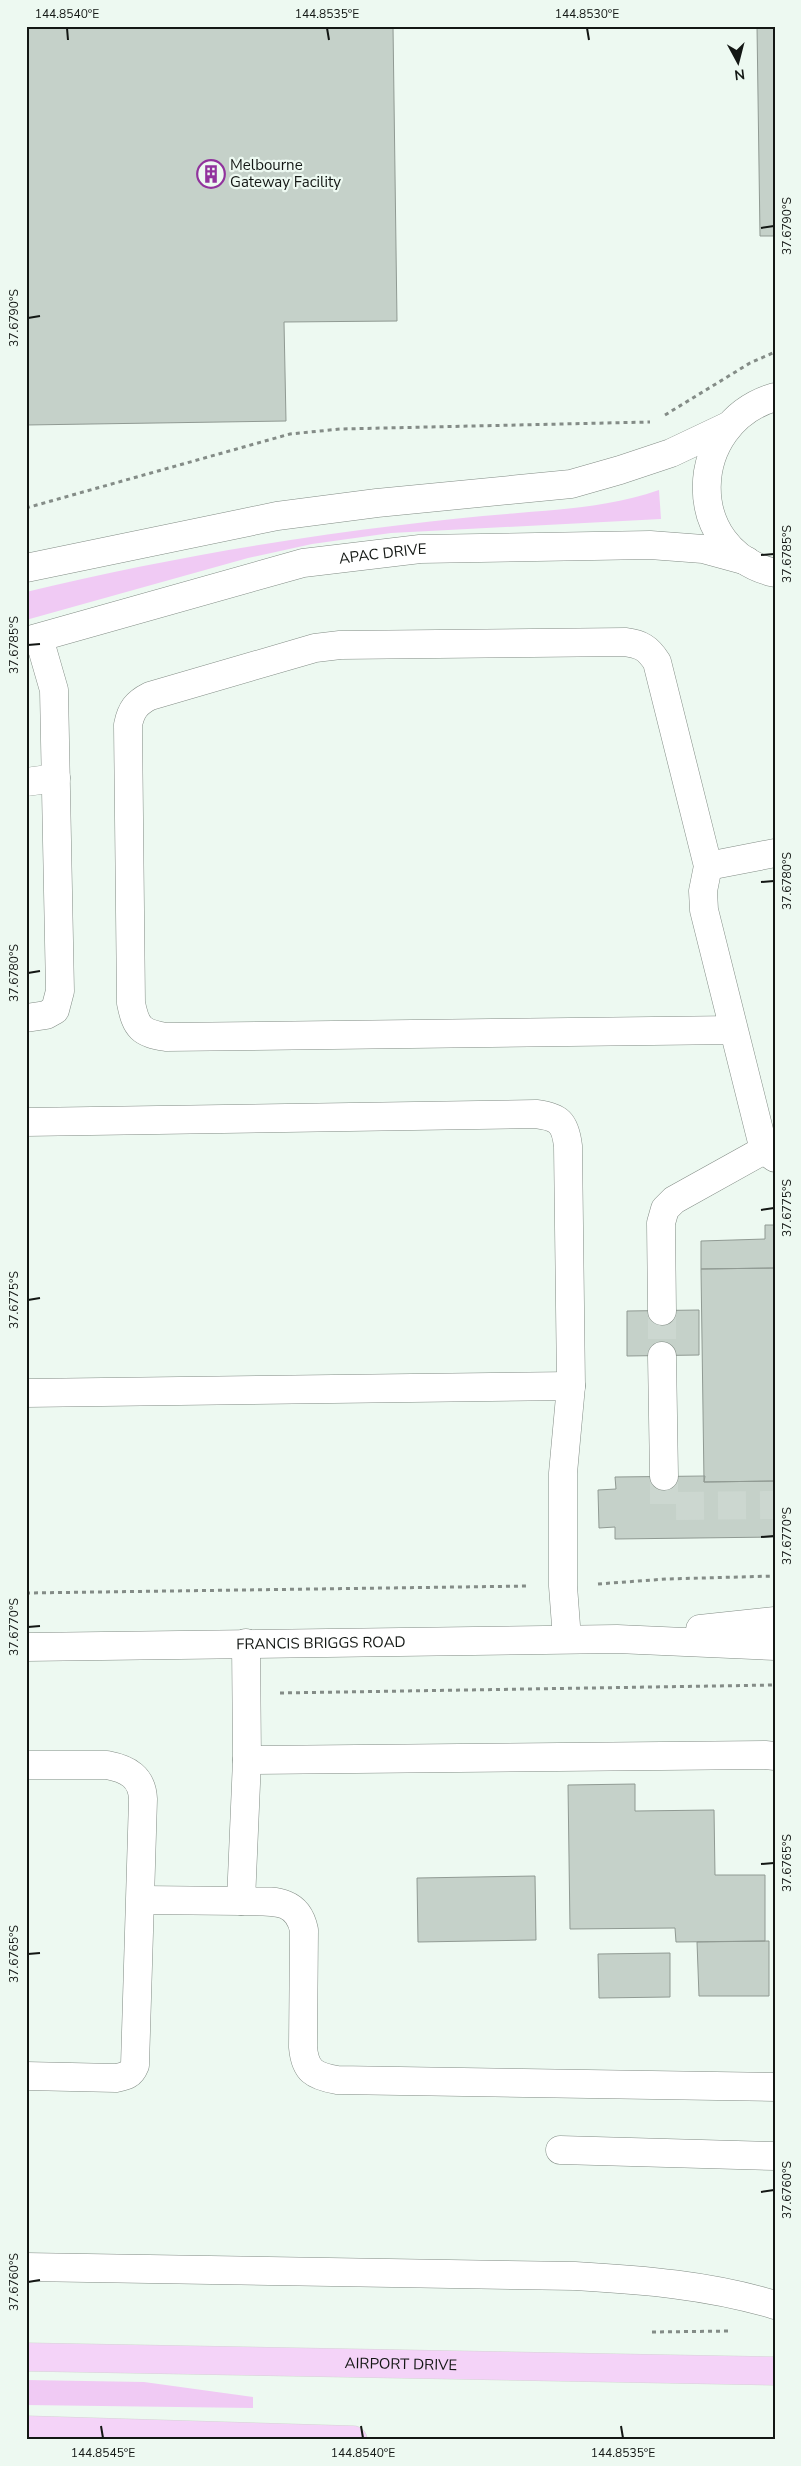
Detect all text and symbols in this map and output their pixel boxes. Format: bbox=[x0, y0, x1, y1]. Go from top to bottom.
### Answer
text: 144.8540°E bbox=[35, 6, 99, 22]
text: 144.8535°E bbox=[295, 6, 359, 22]
text: 144.8530°E bbox=[555, 6, 619, 22]
north arrow bbox=[714, 38, 764, 88]
text: N bbox=[733, 64, 746, 84]
place label: Melbourne Gateway Facility bbox=[230, 155, 341, 192]
building icon: Melbourne Gateway Facility bbox=[196, 159, 226, 189]
text: 37.6790°S bbox=[779, 197, 795, 255]
text: 37.6790°S bbox=[6, 289, 22, 347]
text: 37.6785°S bbox=[779, 525, 795, 583]
street label: APAC DRIVE bbox=[338, 539, 427, 569]
text: 37.6785°S bbox=[6, 616, 22, 674]
text: 37.6780°S bbox=[779, 852, 795, 910]
text: 37.6780°S bbox=[6, 944, 22, 1002]
text: 37.6775°S bbox=[779, 1179, 795, 1237]
text: 37.6775°S bbox=[6, 1271, 22, 1329]
text: 37.6770°S bbox=[779, 1507, 795, 1565]
text: 37.6770°S bbox=[6, 1598, 22, 1656]
street label: FRANCIS BRIGGS ROAD bbox=[236, 1632, 406, 1654]
text: 37.6765°S bbox=[779, 1834, 795, 1892]
text: 37.6765°S bbox=[6, 1925, 22, 1983]
text: 37.6760°S bbox=[779, 2161, 795, 2219]
text: 37.6760°S bbox=[6, 2253, 22, 2311]
street label: AIRPORT DRIVE bbox=[345, 2353, 457, 2375]
text: 144.8545°E bbox=[71, 2445, 135, 2461]
text: 144.8540°E bbox=[331, 2445, 395, 2461]
text: 144.8535°E bbox=[591, 2445, 655, 2461]

